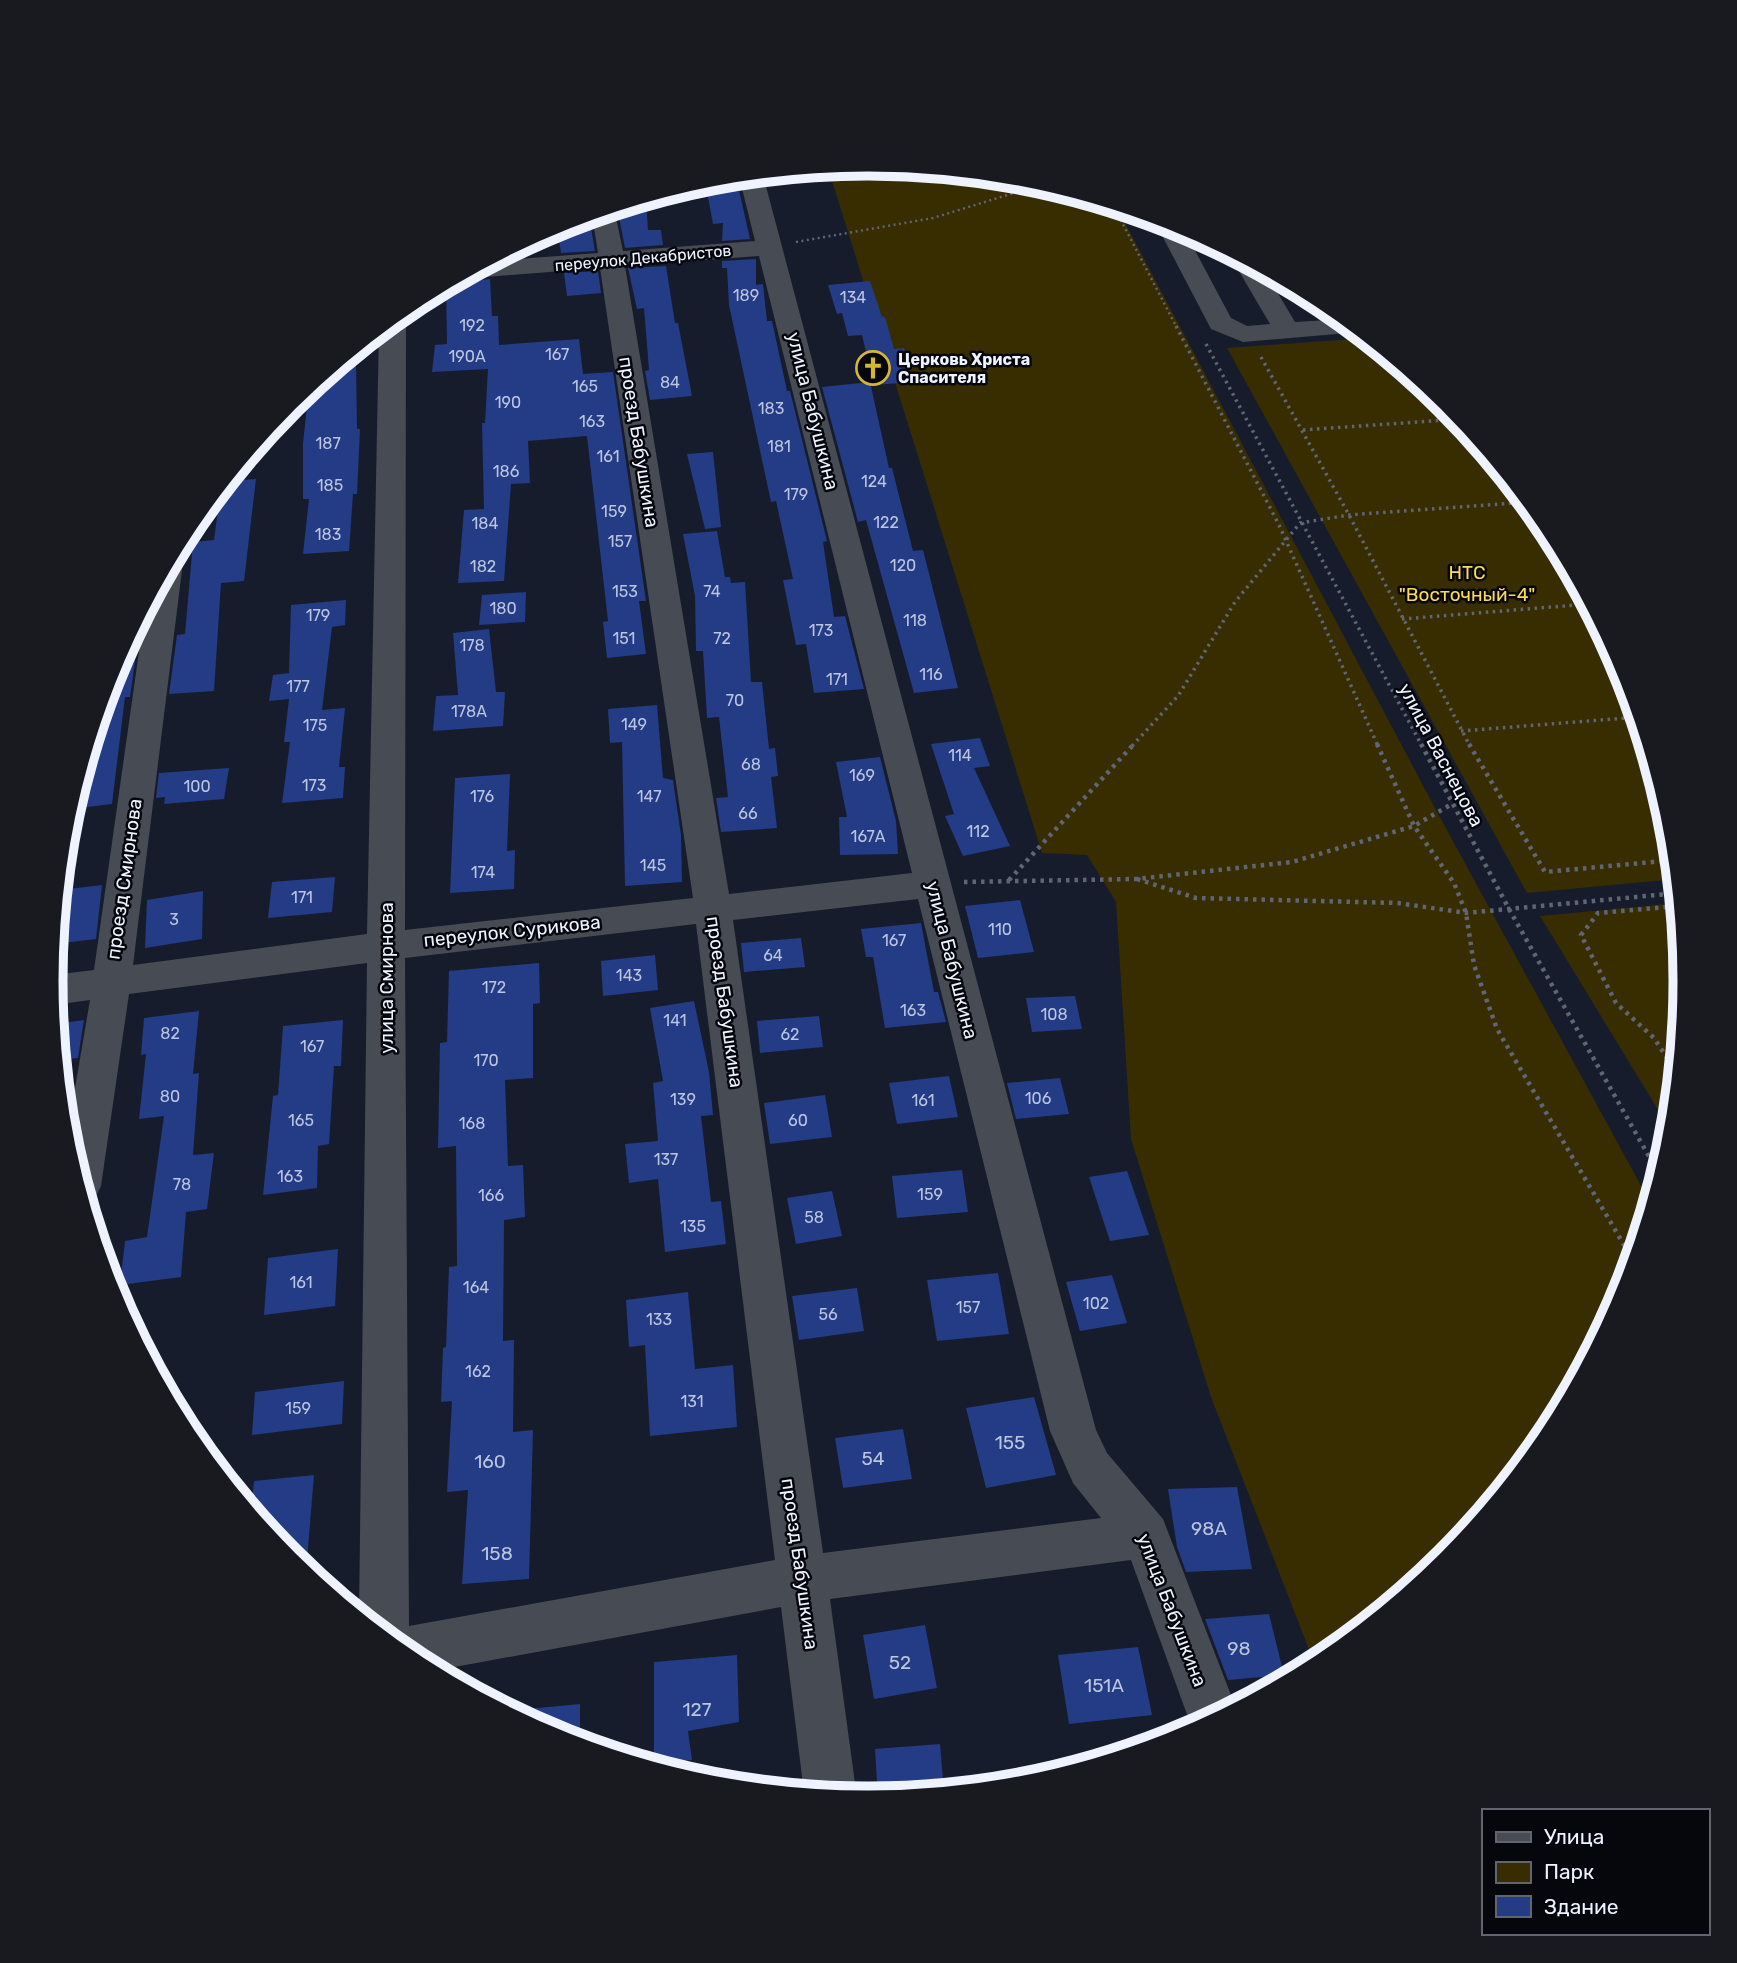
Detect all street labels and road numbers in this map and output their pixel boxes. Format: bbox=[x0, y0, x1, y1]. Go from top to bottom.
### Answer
street label: переулок Декабристов bbox=[554, 241, 732, 275]
street label: улица Бабушкина bbox=[782, 330, 844, 492]
street label: проезд Бабушкина bbox=[614, 355, 664, 529]
street label: улица Васнецова bbox=[1394, 679, 1488, 831]
street label: проезд Смирнова bbox=[101, 797, 147, 961]
street label: улица Бабушкина bbox=[921, 879, 983, 1041]
street label: улица Смирнова bbox=[375, 902, 398, 1054]
street label: переулок Сурикова bbox=[422, 910, 602, 952]
street label: проезд Бабушкина bbox=[702, 915, 748, 1089]
street label: проезд Бабушкина bbox=[777, 1477, 823, 1651]
street label: улица Бабушкина bbox=[1132, 1530, 1212, 1690]

